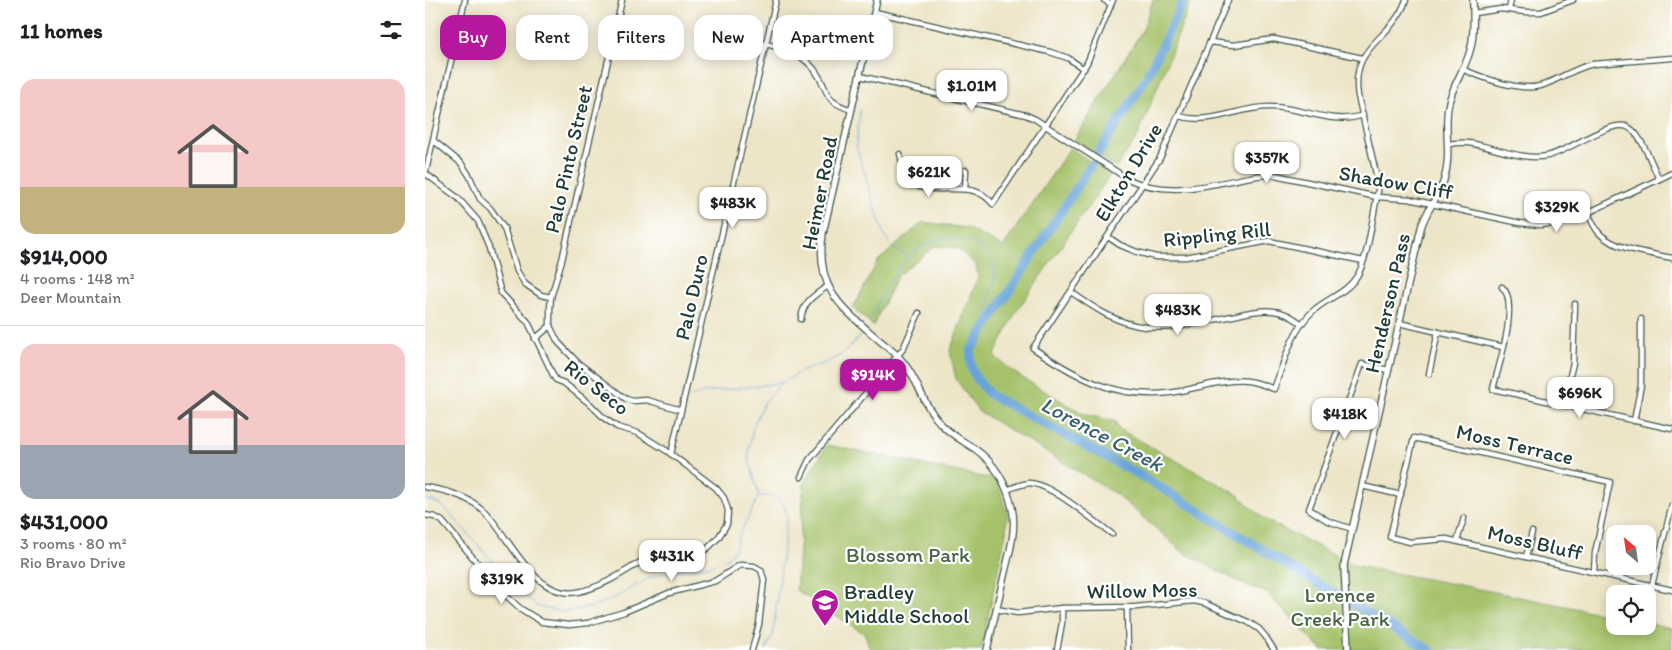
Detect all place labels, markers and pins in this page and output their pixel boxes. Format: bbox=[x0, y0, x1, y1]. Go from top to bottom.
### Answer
pin: $1.01M bbox=[931, 70, 1013, 112]
pin: $357K bbox=[1232, 142, 1302, 184]
pin: $621K bbox=[894, 156, 964, 198]
pin: $483K bbox=[698, 186, 768, 229]
pin: $329K bbox=[1522, 190, 1592, 233]
pin: $483K bbox=[1143, 294, 1213, 336]
pin: $914K bbox=[838, 358, 908, 401]
pin: $696K bbox=[1545, 376, 1615, 419]
pin: $418K bbox=[1310, 398, 1380, 440]
pin: $431K bbox=[637, 540, 707, 582]
pin: $319K bbox=[467, 562, 537, 605]
place label: Bradley Middle School bbox=[844, 579, 969, 628]
school or university icon: Bradley Middle School bbox=[810, 588, 840, 627]

